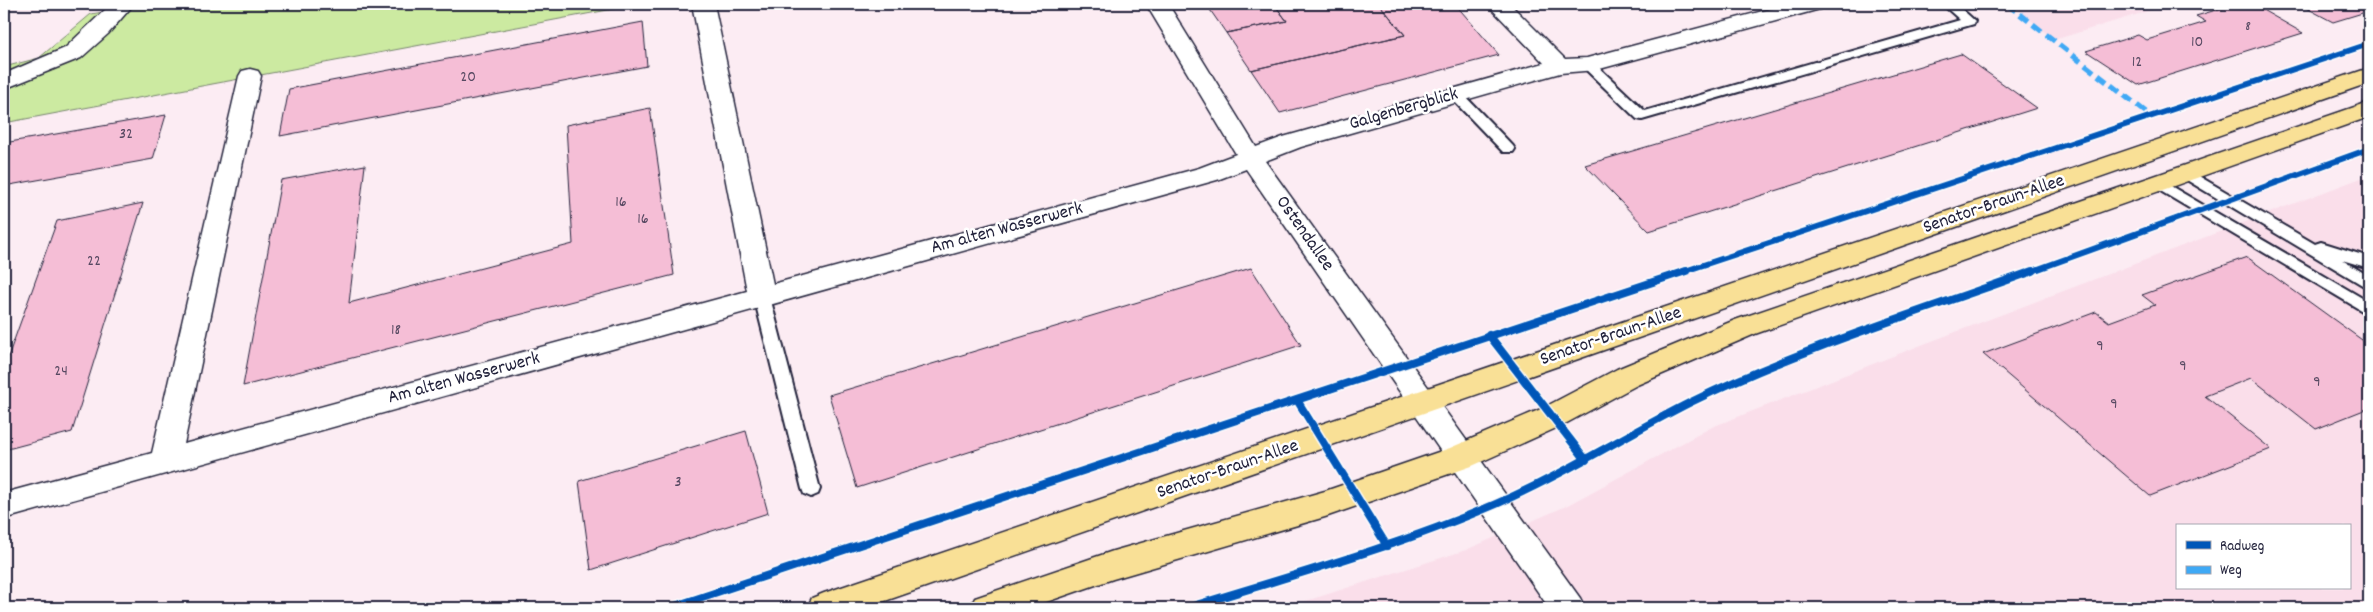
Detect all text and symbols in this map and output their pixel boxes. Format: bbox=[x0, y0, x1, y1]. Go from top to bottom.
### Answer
house number: 8 bbox=[2245, 17, 2251, 37]
house number: 10 bbox=[2191, 31, 2203, 54]
house number: 12 bbox=[2132, 51, 2142, 74]
house number: 20 bbox=[460, 66, 476, 89]
street label: Galgenbergblick bbox=[1346, 82, 1462, 138]
house number: 32 bbox=[119, 123, 133, 146]
street label: Senator-Braun-Allee bbox=[1920, 168, 2068, 242]
house number: 16 bbox=[615, 191, 627, 214]
street label: Ostendallee bbox=[1268, 191, 1340, 277]
street label: Am alten Wasserwerk bbox=[928, 196, 1086, 262]
house number: 16 bbox=[637, 208, 649, 231]
house number: 22 bbox=[87, 250, 101, 273]
street label: Senator-Braun-Allee bbox=[1537, 300, 1685, 374]
house number: 18 bbox=[391, 319, 401, 342]
house number: 9 bbox=[2096, 335, 2104, 358]
street label: Am alten Wasserwerk bbox=[385, 346, 543, 412]
house number: 9 bbox=[2179, 355, 2187, 378]
house number: 24 bbox=[54, 360, 68, 383]
house number: 9 bbox=[2313, 371, 2321, 394]
house number: 9 bbox=[2110, 393, 2118, 416]
street label: Senator-Braun-Allee bbox=[1154, 433, 1302, 507]
house number: 3 bbox=[674, 471, 682, 494]
legend bbox=[2176, 524, 2350, 590]
text: Radweg bbox=[2220, 536, 2264, 558]
text: Weg bbox=[2220, 560, 2242, 582]

